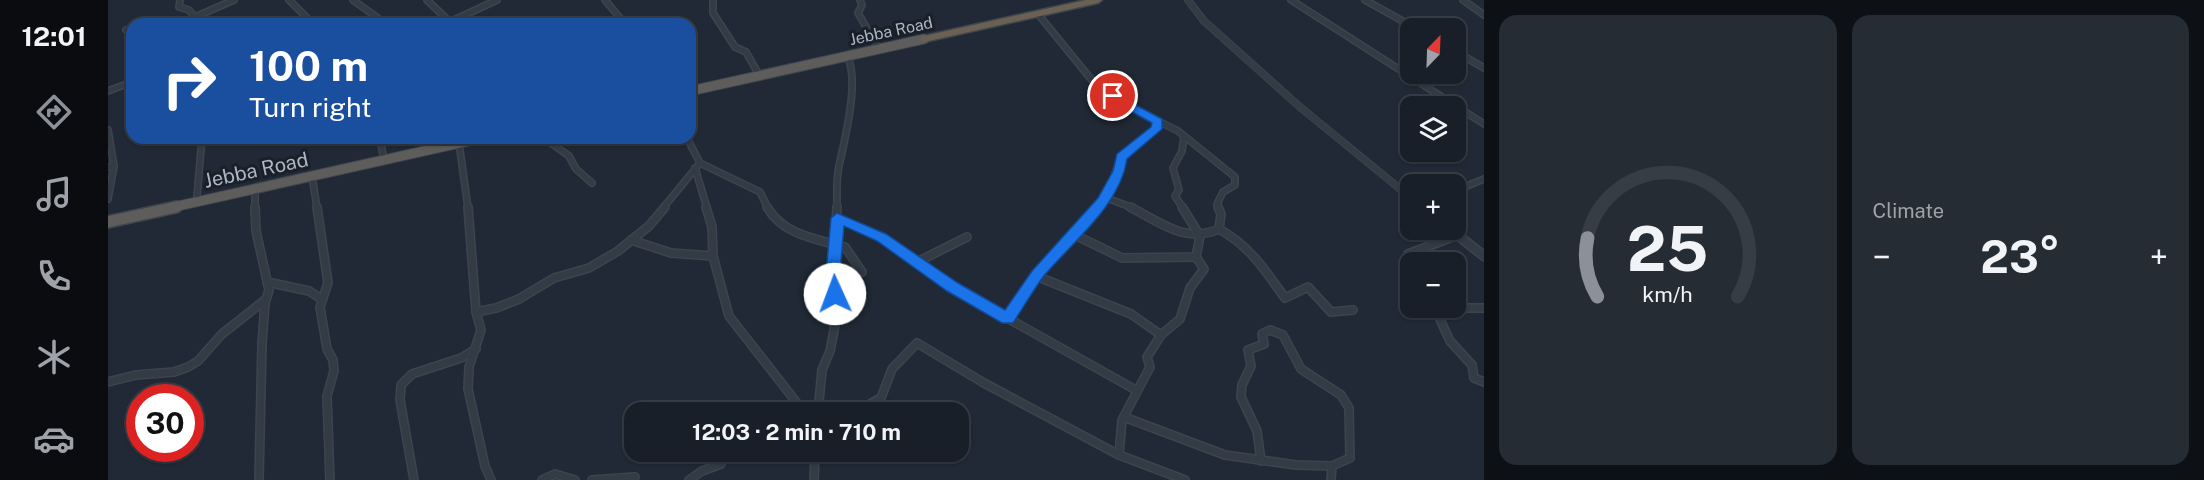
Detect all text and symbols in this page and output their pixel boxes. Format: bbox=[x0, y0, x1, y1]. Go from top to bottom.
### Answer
street label: Jebba Road bbox=[848, 13, 934, 49]
north arrow bbox=[1400, 18, 1466, 84]
map controls bbox=[1400, 18, 1466, 318]
text: 12:01 bbox=[22, 20, 86, 52]
text: 100 m bbox=[249, 41, 368, 90]
icon: right bbox=[150, 42, 228, 120]
pin bbox=[1087, 70, 1138, 121]
icon: arrive bbox=[1096, 79, 1129, 112]
icon: directions bbox=[33, 91, 75, 133]
text: Turn right bbox=[249, 91, 372, 123]
button: layers bbox=[1400, 96, 1466, 162]
street label: Jebba Road bbox=[202, 147, 310, 193]
icon: music bbox=[33, 173, 75, 215]
button: + bbox=[1400, 174, 1466, 240]
text: Climate bbox=[1873, 199, 1944, 223]
text: 25 bbox=[1627, 212, 1709, 285]
text: 23° bbox=[1980, 230, 2060, 283]
text: − bbox=[1873, 238, 1891, 276]
text: + bbox=[2150, 238, 2168, 276]
button: − bbox=[1400, 252, 1466, 318]
icon: phone bbox=[33, 255, 75, 297]
position arrow bbox=[803, 262, 867, 326]
text: km/h bbox=[1643, 282, 1693, 307]
icon: climate bbox=[33, 336, 75, 378]
speed limit sign: 30 bbox=[126, 384, 204, 462]
icon: car bbox=[33, 418, 75, 460]
text: 12:03 · 2 min · 710 m bbox=[692, 419, 901, 445]

